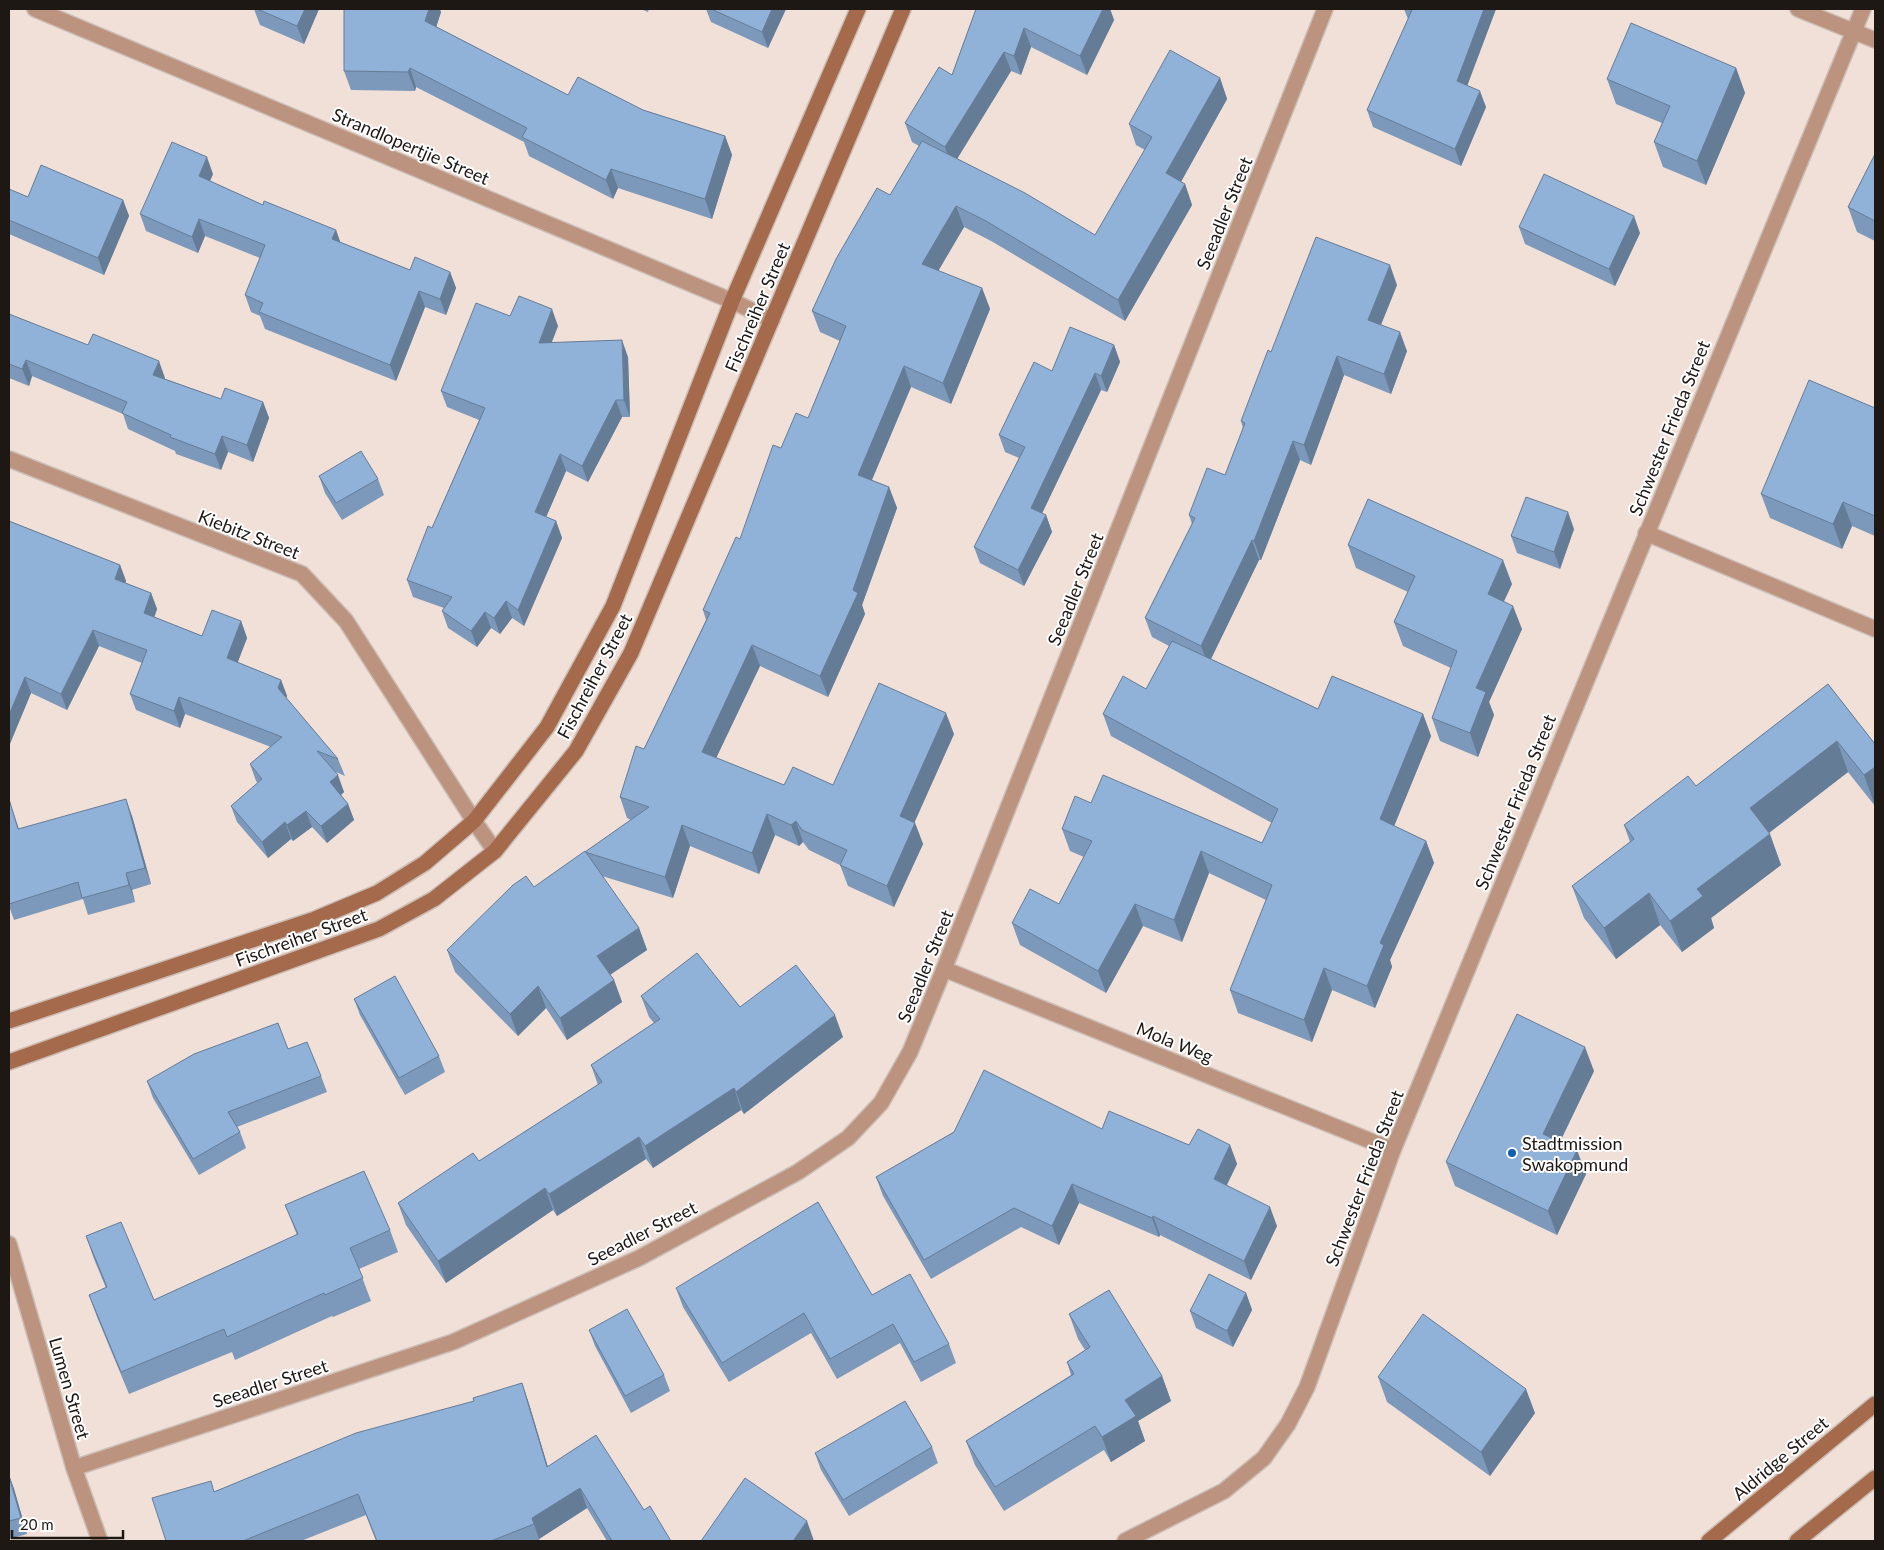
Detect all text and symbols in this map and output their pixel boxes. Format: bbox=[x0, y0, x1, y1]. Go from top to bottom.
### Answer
street label: Strandlopertjie Street bbox=[329, 103, 493, 189]
street label: Seeadler Street bbox=[1191, 153, 1257, 273]
street label: Fischreiher Street bbox=[720, 238, 794, 375]
street label: Schwester Frieda Street bbox=[1624, 337, 1714, 519]
street label: Kiebitz Street bbox=[195, 505, 303, 564]
street label: Seeadler Street bbox=[1042, 529, 1108, 649]
street label: Fischreiher Street bbox=[552, 609, 637, 742]
street label: Schwester Frieda Street bbox=[1470, 711, 1560, 893]
street label: Fischreiher Street bbox=[232, 903, 370, 971]
street label: Seeadler Street bbox=[892, 906, 958, 1026]
street label: Mola Weg bbox=[1133, 1017, 1217, 1067]
street label: Schwester Frieda Street bbox=[1320, 1086, 1408, 1269]
place label: Stadtmission Swakopmund bbox=[1522, 1132, 1628, 1175]
marker: Stadtmission Swakopmund bbox=[1506, 1147, 1518, 1159]
street label: Seeadler Street bbox=[584, 1196, 701, 1270]
street label: Lumen Street bbox=[45, 1334, 95, 1442]
street label: Seeadler Street bbox=[210, 1354, 331, 1412]
street label: Aldridge Street bbox=[1728, 1411, 1833, 1504]
scale bar bbox=[12, 1508, 124, 1540]
text: 20 m bbox=[20, 1515, 54, 1533]

